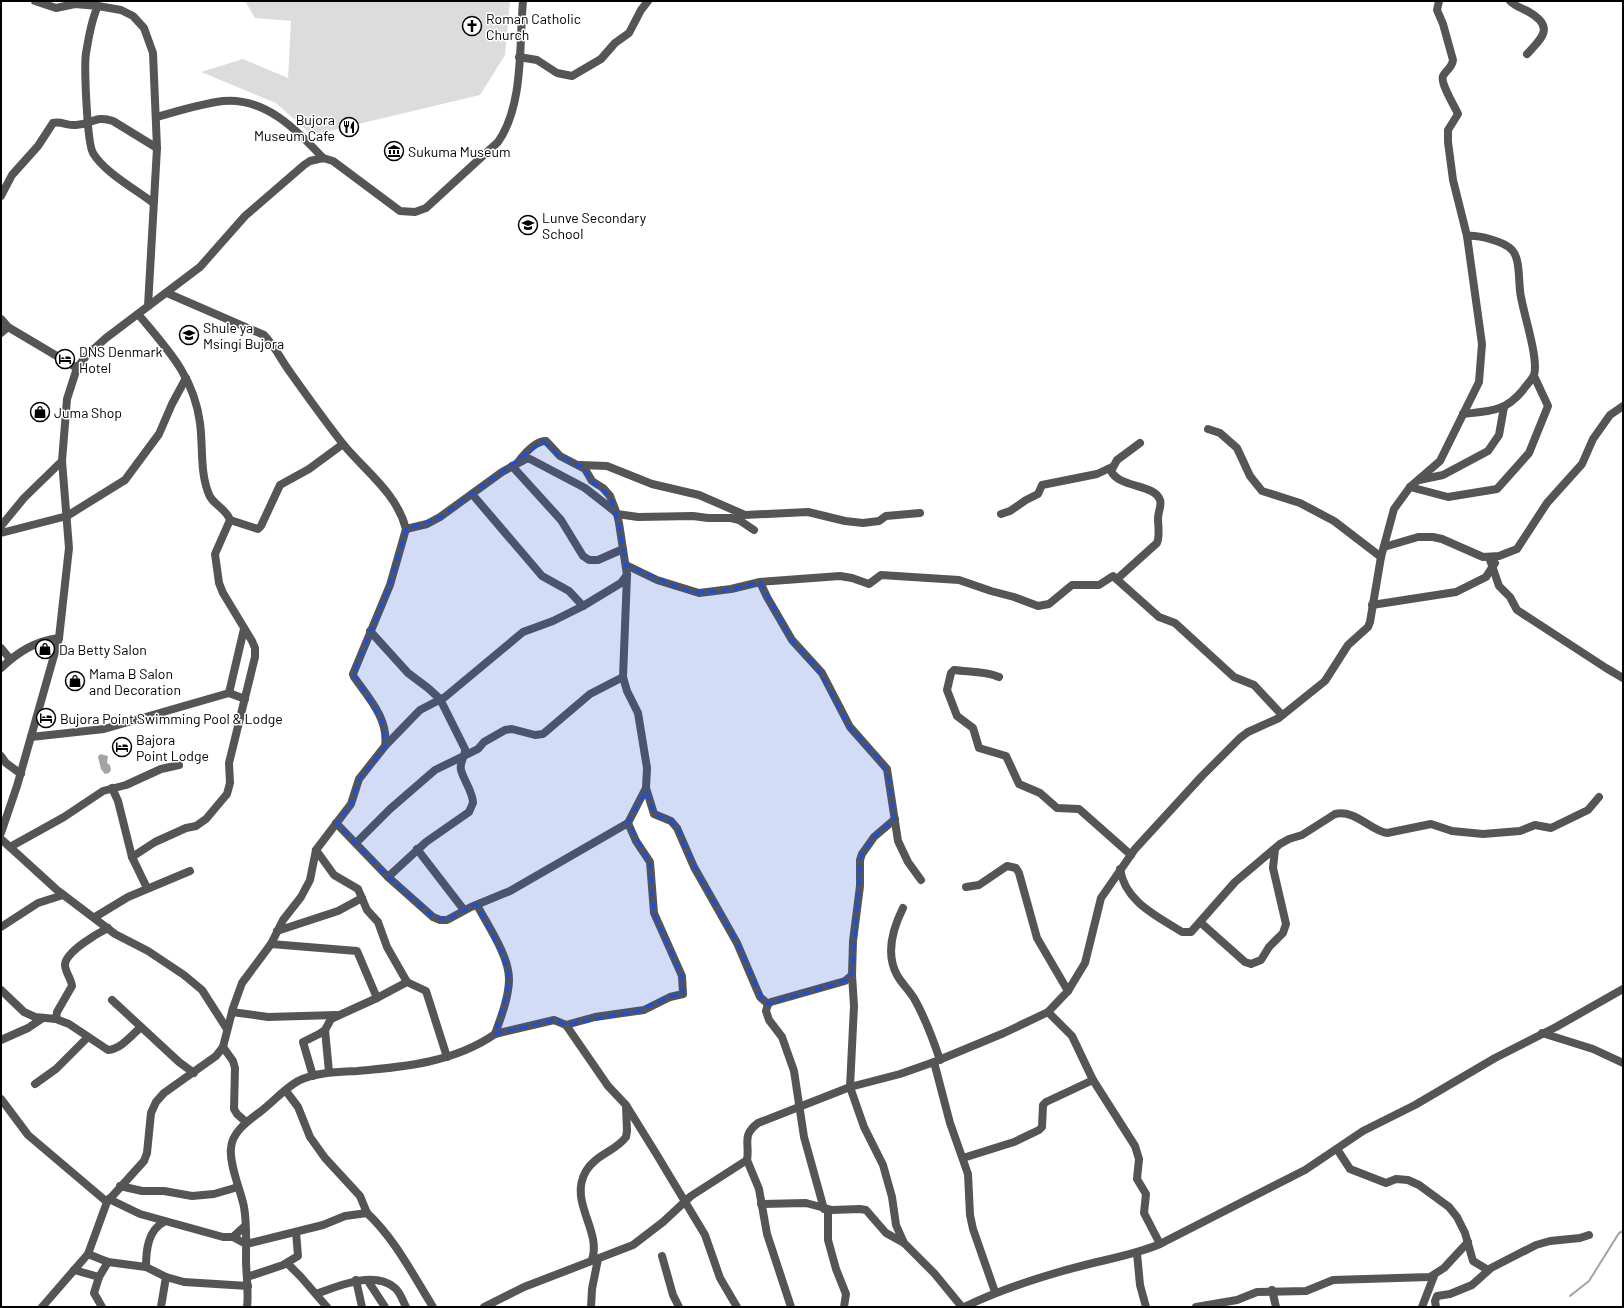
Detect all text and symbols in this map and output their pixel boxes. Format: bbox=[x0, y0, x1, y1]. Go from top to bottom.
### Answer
place label: Roman Catholic Church bbox=[486, 10, 581, 43]
church icon: Roman Catholic Church bbox=[461, 15, 483, 37]
place label: Bujora Museum Cafe bbox=[254, 111, 335, 144]
restaurant icon: Bujora Museum Cafe bbox=[338, 116, 360, 138]
museum icon: Sukuma Museum bbox=[383, 140, 405, 162]
place label: Sukuma Museum bbox=[408, 143, 511, 160]
place label: Lunve Secondary School bbox=[542, 209, 647, 242]
school or university icon: Lunve Secondary School bbox=[517, 214, 539, 236]
place label: Shule ya Msingi Bujora bbox=[203, 319, 284, 352]
school or university icon: Shule ya Msingi Bujora bbox=[178, 324, 200, 346]
place label: DNS Denmark Hotel bbox=[79, 343, 163, 376]
hotel icon: DNS Denmark Hotel bbox=[54, 348, 76, 370]
shop icon: Juma Shop bbox=[29, 401, 51, 423]
place label: Juma Shop bbox=[54, 404, 122, 421]
shop icon: Da Betty Salon bbox=[34, 638, 56, 660]
place label: Da Betty Salon bbox=[59, 641, 147, 658]
place label: Mama B Salon and Decoration bbox=[89, 665, 181, 698]
shop icon: Mama B Salon and Decoration bbox=[64, 670, 86, 692]
hotel icon: Bujora Point Swimming Pool & Lodge bbox=[35, 707, 57, 729]
place label: Bujora Point Swimming Pool & Lodge bbox=[60, 710, 283, 727]
place label: Bajora Point Lodge bbox=[136, 731, 209, 764]
hotel icon: Bajora Point Lodge bbox=[111, 736, 133, 758]

